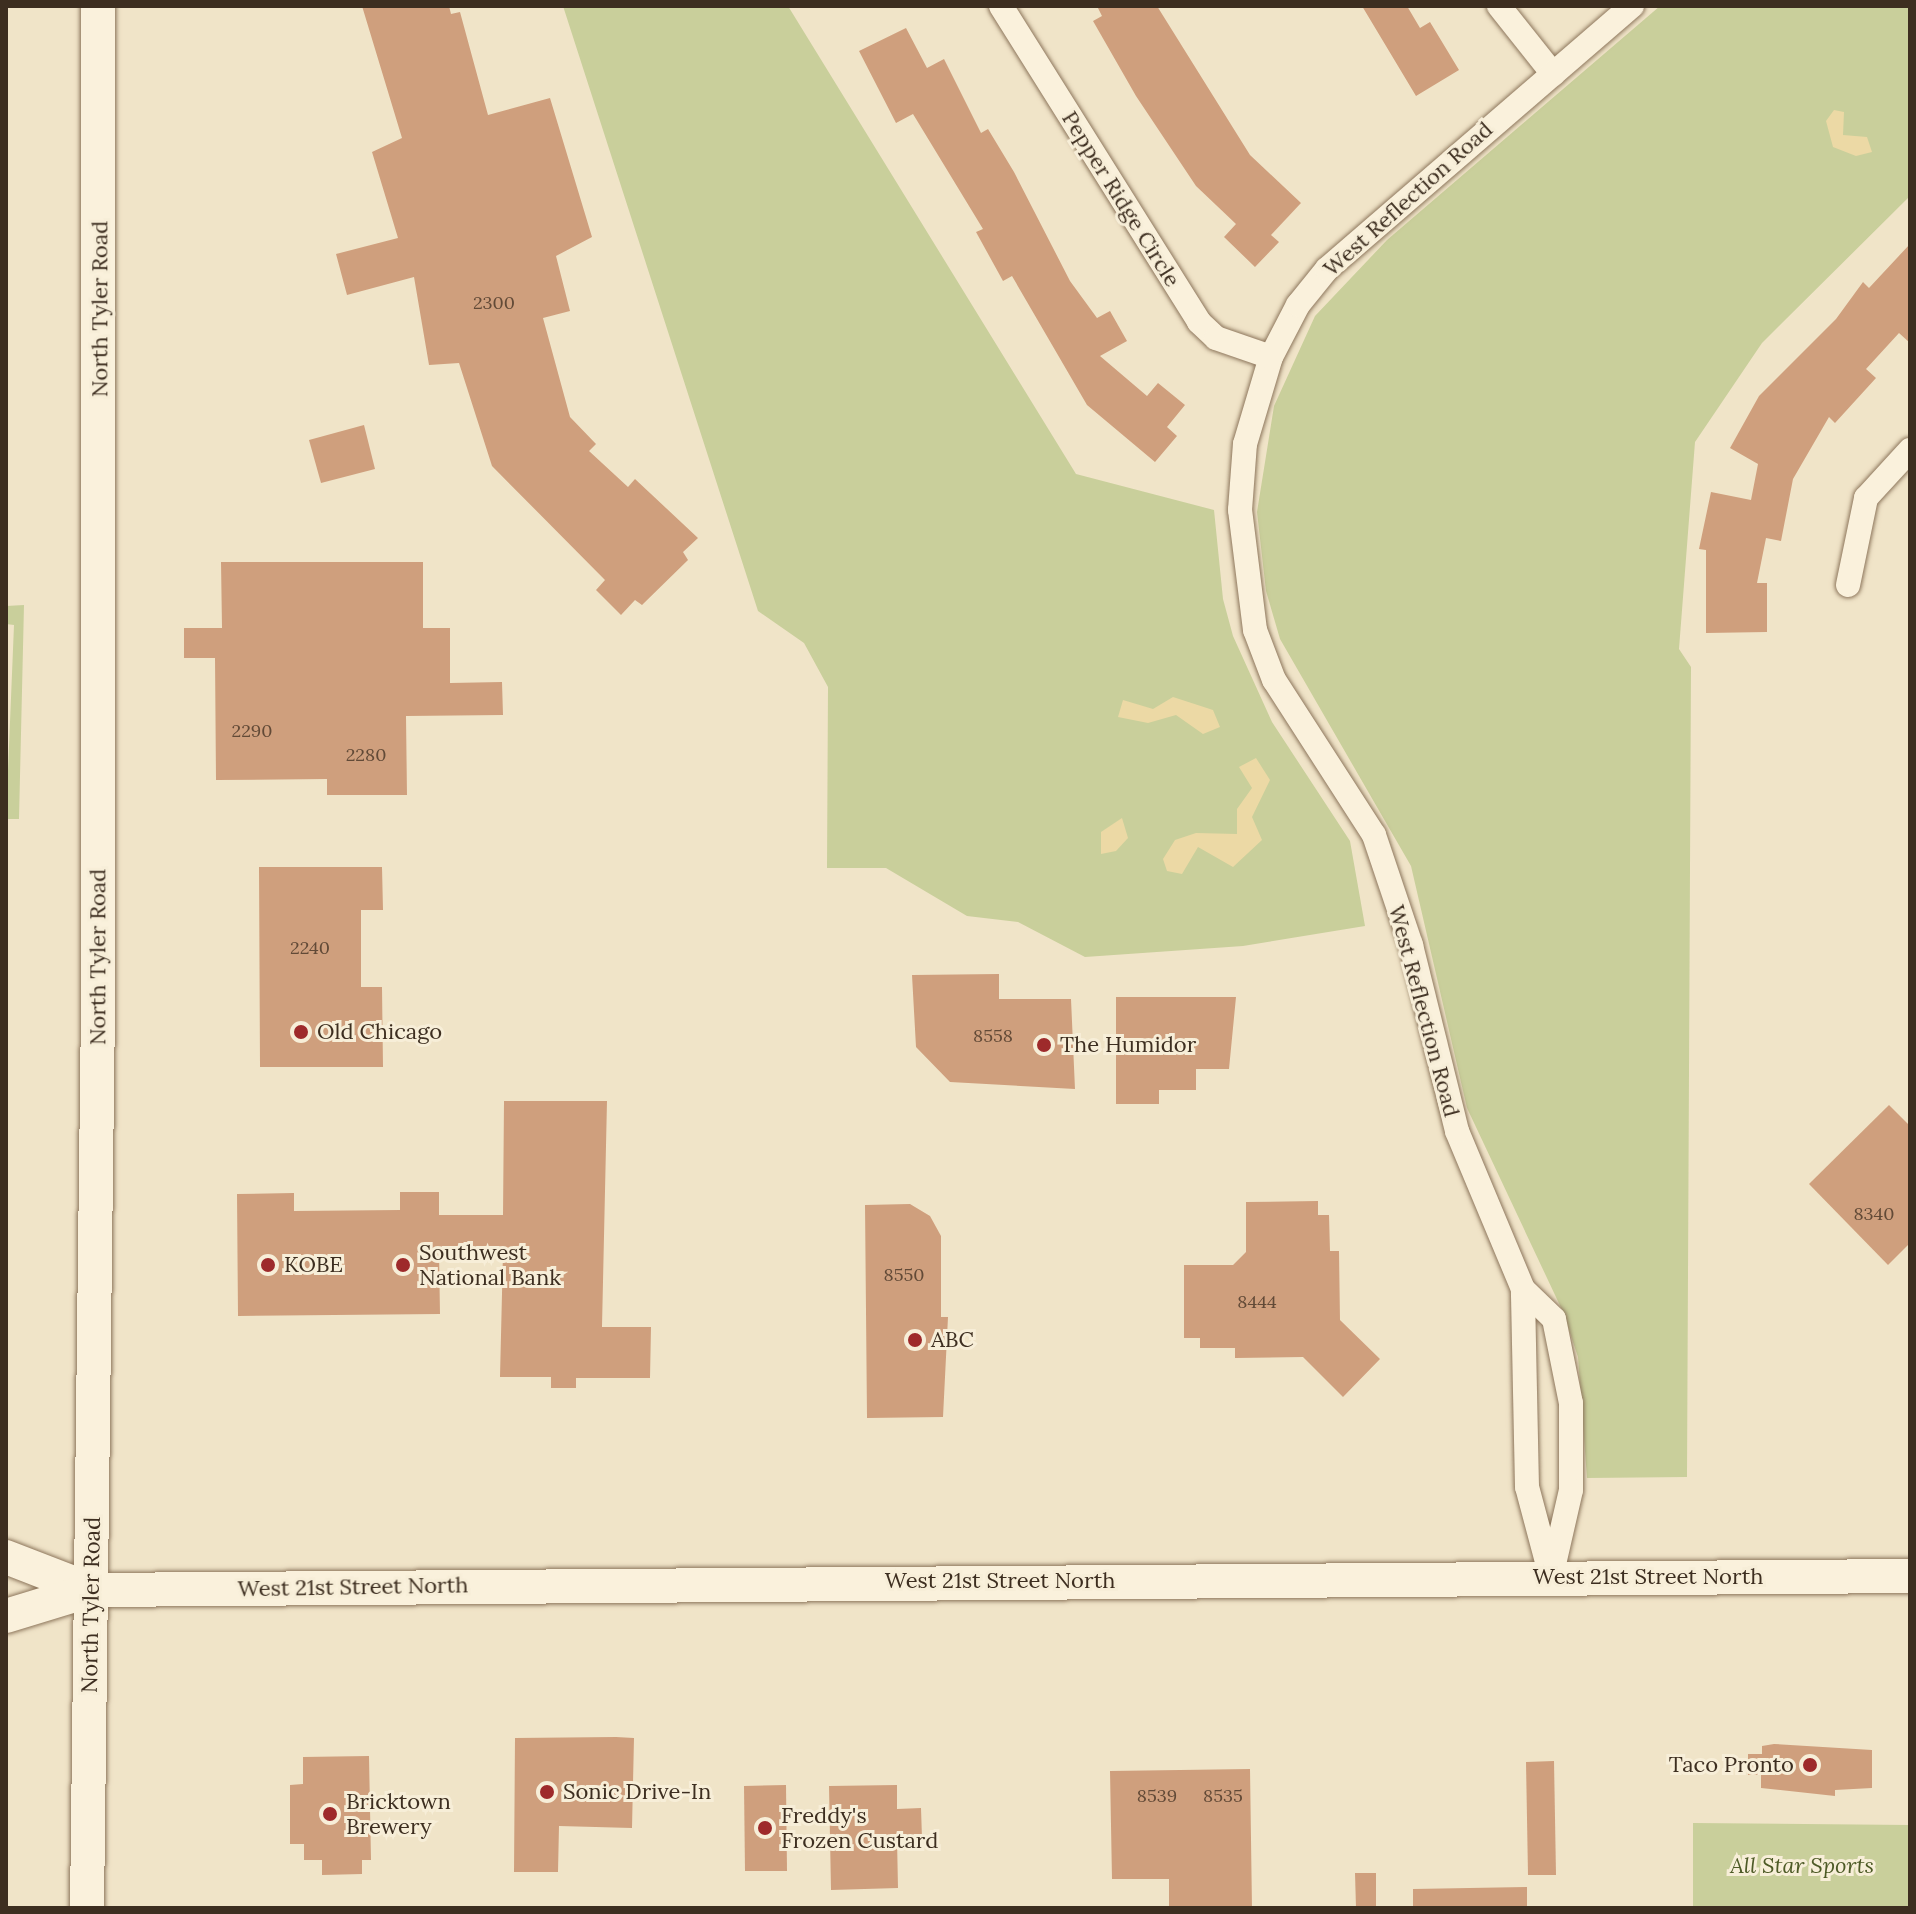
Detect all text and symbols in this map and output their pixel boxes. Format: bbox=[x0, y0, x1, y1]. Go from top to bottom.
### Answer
street label: Pepper Ridge Circle bbox=[1056, 106, 1186, 292]
street label: West Reflection Road bbox=[1318, 116, 1498, 282]
street label: North Tyler Road bbox=[87, 221, 113, 397]
house number: 2300 bbox=[473, 292, 515, 314]
house number: 2290 bbox=[232, 720, 272, 742]
house number: 2280 bbox=[346, 744, 386, 766]
street label: North Tyler Road bbox=[85, 869, 111, 1045]
street label: West Reflection Road bbox=[1383, 902, 1465, 1120]
house number: 2240 bbox=[290, 937, 330, 959]
place label: Old Chicago bbox=[317, 1019, 442, 1045]
marker: Old Chicago bbox=[292, 1023, 310, 1041]
house number: 8558 bbox=[973, 1025, 1013, 1047]
place label: The Humidor bbox=[1060, 1032, 1196, 1058]
marker: The Humidor bbox=[1035, 1036, 1053, 1054]
house number: 8340 bbox=[1853, 1203, 1895, 1225]
place label: Southwest National Bank bbox=[419, 1239, 561, 1290]
place label: KOBE bbox=[284, 1252, 343, 1278]
marker: KOBE bbox=[259, 1256, 277, 1274]
marker: Southwest National Bank bbox=[394, 1256, 412, 1274]
house number: 8550 bbox=[884, 1264, 924, 1286]
house number: 8444 bbox=[1237, 1291, 1277, 1313]
place label: ABC bbox=[931, 1327, 974, 1353]
marker: ABC bbox=[906, 1331, 924, 1349]
street label: North Tyler Road bbox=[76, 1517, 106, 1693]
street label: West 21st Street North bbox=[1533, 1564, 1763, 1590]
street label: West 21st Street North bbox=[885, 1568, 1115, 1594]
street label: West 21st Street North bbox=[237, 1572, 469, 1602]
place label: Taco Pronto bbox=[1669, 1752, 1794, 1778]
marker: Taco Pronto bbox=[1801, 1756, 1819, 1774]
place label: Sonic Drive-In bbox=[563, 1779, 711, 1805]
marker: Sonic Drive-In bbox=[538, 1783, 556, 1801]
house number: 8539 bbox=[1137, 1785, 1177, 1807]
house number: 8535 bbox=[1203, 1785, 1243, 1807]
place label: Bricktown Brewery bbox=[346, 1788, 451, 1840]
place label: Freddy's Frozen Custard bbox=[781, 1802, 938, 1854]
marker: Bricktown Brewery bbox=[321, 1805, 339, 1823]
marker: Freddy's Frozen Custard bbox=[756, 1819, 774, 1837]
park label: All Star Sports bbox=[1730, 1853, 1874, 1879]

